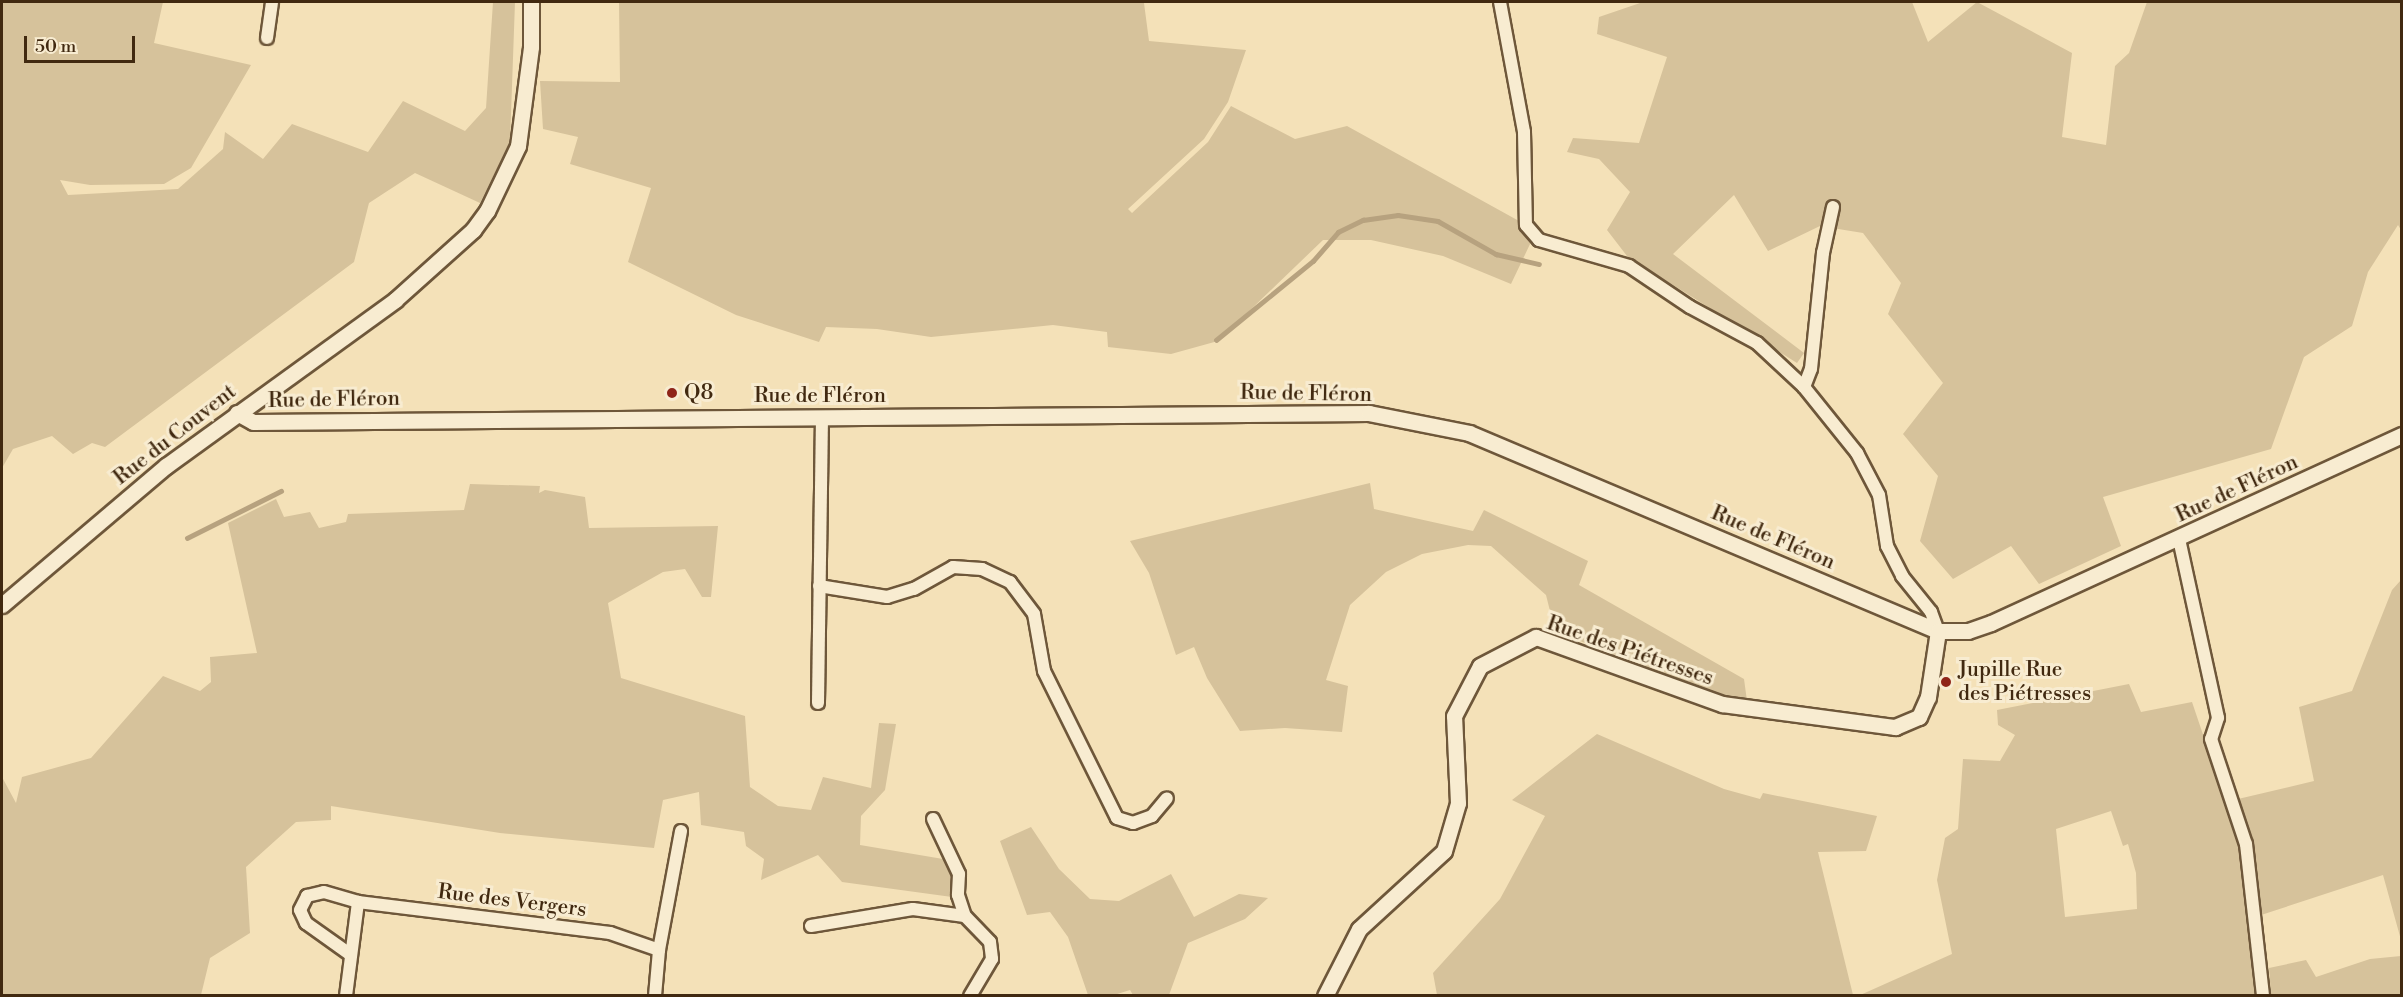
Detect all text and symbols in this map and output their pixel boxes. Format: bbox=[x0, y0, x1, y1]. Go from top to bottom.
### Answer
scale bar bbox=[27, 24, 138, 62]
text: 50 m bbox=[35, 35, 76, 58]
street label: Rue du Couvent bbox=[109, 379, 241, 491]
place label: Q8 bbox=[684, 380, 713, 406]
street label: Rue de Fléron bbox=[1240, 380, 1372, 408]
street label: Rue de Fléron bbox=[754, 383, 886, 409]
street label: Rue de Fléron bbox=[268, 386, 400, 414]
marker: Q8 bbox=[665, 386, 679, 400]
street label: Rue de Fléron bbox=[2172, 450, 2302, 528]
street label: Rue de Fléron bbox=[1707, 501, 1839, 575]
street label: Rue des Piétresses bbox=[1543, 611, 1717, 691]
place label: Jupille Rue des Piétresses bbox=[1958, 657, 2091, 707]
marker: Jupille Rue des Piétresses bbox=[1939, 675, 1953, 689]
street label: Rue des Vergers bbox=[436, 879, 588, 923]

